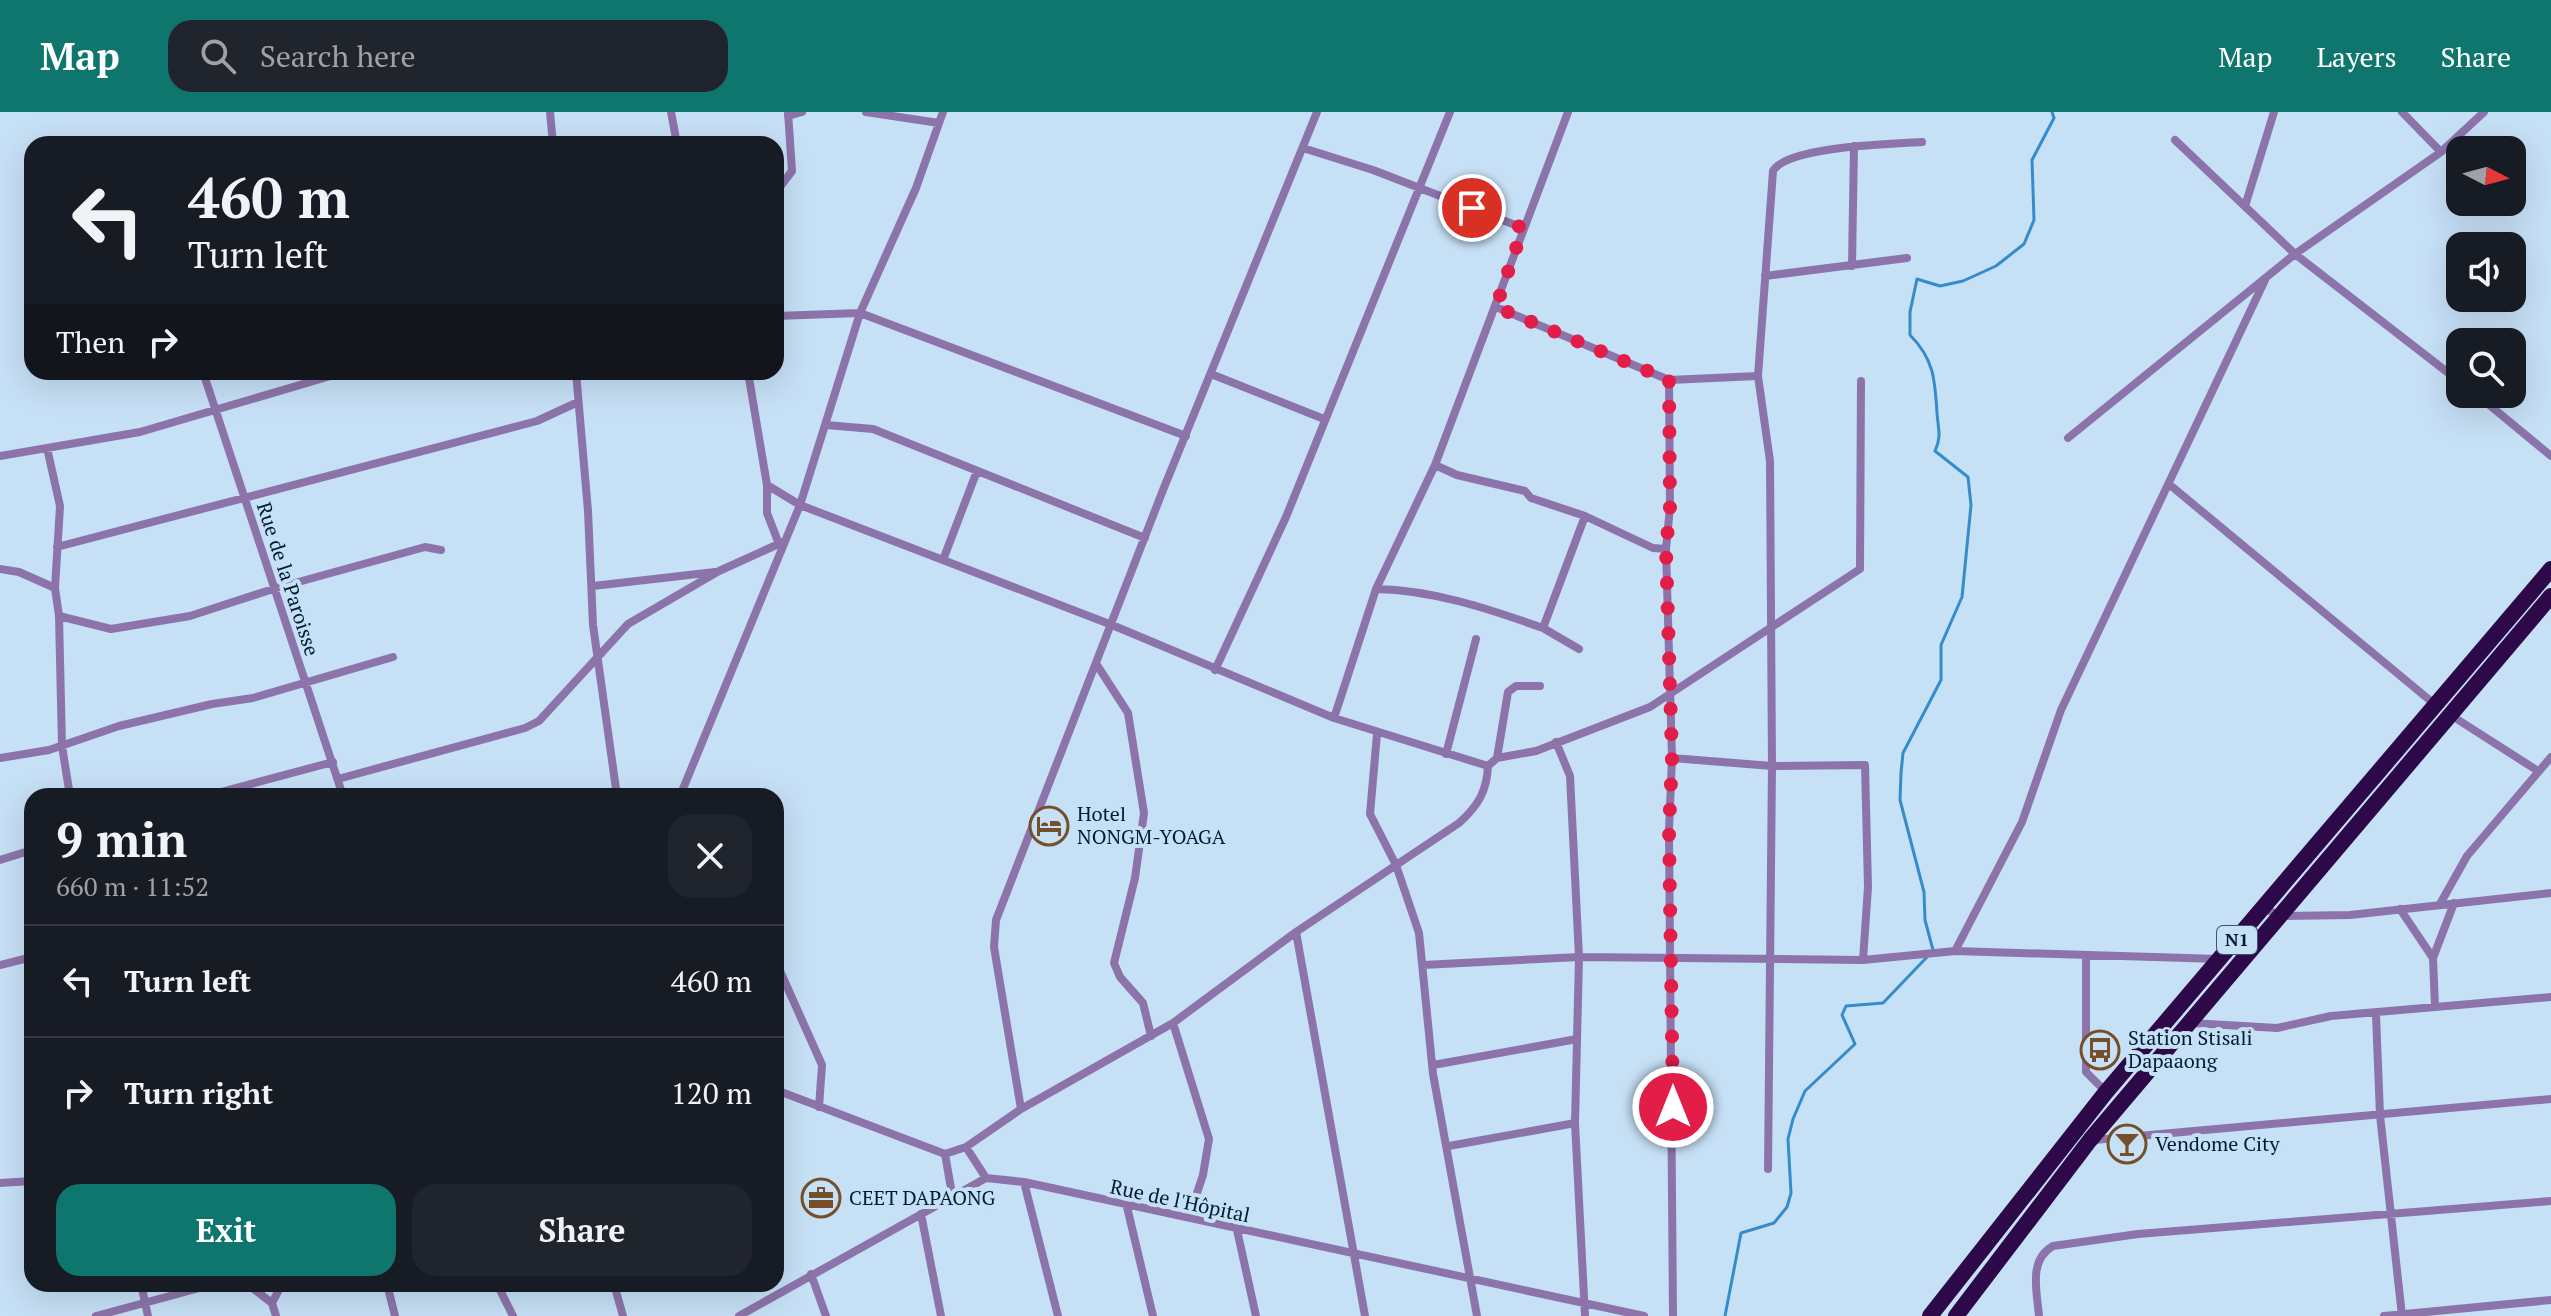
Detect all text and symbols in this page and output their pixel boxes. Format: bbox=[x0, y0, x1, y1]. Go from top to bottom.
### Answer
search box bbox=[168, 20, 728, 92]
text: Map bbox=[40, 31, 120, 81]
icon: search bbox=[196, 34, 240, 78]
text: Search here bbox=[260, 36, 416, 76]
text: Map bbox=[2218, 38, 2272, 75]
text: Layers bbox=[2316, 38, 2397, 75]
text: Share bbox=[2441, 38, 2511, 75]
north arrow bbox=[2446, 136, 2526, 216]
map controls bbox=[2446, 136, 2526, 408]
text: 460 m bbox=[188, 160, 350, 234]
icon: left bbox=[56, 168, 160, 272]
pin bbox=[1438, 174, 1506, 242]
icon: arrive bbox=[1450, 186, 1494, 230]
text: Turn left bbox=[188, 231, 328, 278]
button: sound bbox=[2446, 232, 2526, 312]
icon: right bbox=[141, 320, 185, 364]
text: Then bbox=[56, 322, 125, 362]
button: search bbox=[2446, 328, 2526, 408]
street label: Rue de la Paroisse bbox=[251, 498, 326, 659]
place label: Hotel NONGM-YOAGA bbox=[1077, 800, 1226, 850]
hotel icon: Hotel NONGM-YOAGA bbox=[1028, 805, 1070, 847]
text: 9 min bbox=[56, 807, 187, 871]
button: close bbox=[668, 814, 752, 898]
text: 660 m · 11:52 bbox=[56, 869, 209, 903]
road number: N1 bbox=[2217, 926, 2257, 954]
icon: left bbox=[56, 959, 100, 1003]
text: Turn left bbox=[124, 961, 251, 1001]
text: 460 m bbox=[671, 961, 752, 1001]
place label: Station Stisali Dapaaong bbox=[2128, 1024, 2252, 1074]
bus stop icon: Station Stisali Dapaaong bbox=[2079, 1029, 2121, 1071]
position arrow bbox=[1631, 1065, 1715, 1149]
icon: right bbox=[56, 1071, 100, 1115]
text: Turn right bbox=[124, 1073, 273, 1113]
text: 120 m bbox=[671, 1073, 752, 1113]
bar icon: Vendome City bbox=[2106, 1123, 2148, 1165]
place label: Vendome City bbox=[2155, 1130, 2280, 1157]
street label: Rue de l'Hôpital bbox=[1108, 1173, 1252, 1228]
office icon: CEET DAPAONG bbox=[800, 1177, 842, 1219]
button: Exit bbox=[56, 1184, 396, 1276]
button: Share bbox=[412, 1184, 752, 1276]
place label: CEET DAPAONG bbox=[849, 1184, 996, 1211]

